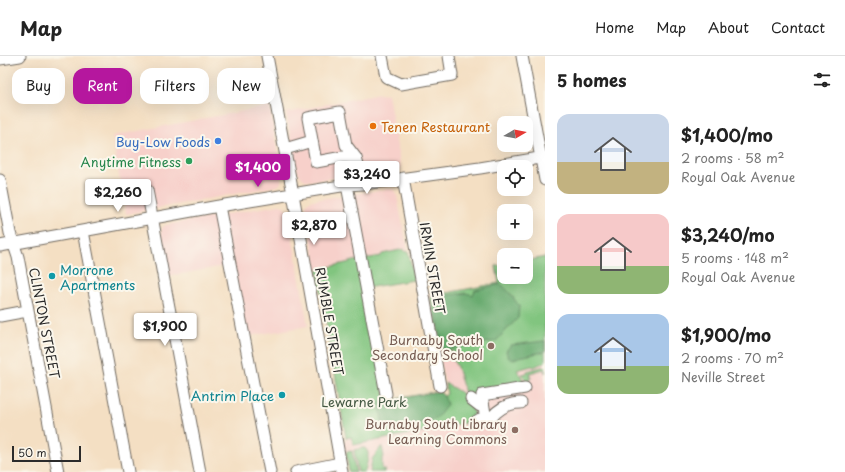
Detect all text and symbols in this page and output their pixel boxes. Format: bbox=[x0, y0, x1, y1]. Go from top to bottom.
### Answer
text: Map bbox=[20, 14, 62, 42]
text: Home bbox=[595, 17, 634, 38]
text: Map bbox=[656, 17, 686, 38]
text: About bbox=[708, 17, 749, 38]
text: Contact bbox=[771, 17, 825, 38]
text: 5 homes bbox=[557, 67, 627, 93]
chip: Buy bbox=[12, 68, 65, 104]
chip: Rent bbox=[73, 68, 132, 104]
chip: Filters bbox=[140, 68, 209, 104]
chip: New bbox=[217, 68, 275, 104]
icon: filters bbox=[811, 69, 833, 91]
north arrow bbox=[497, 116, 533, 152]
map controls bbox=[497, 116, 533, 284]
place label: Tenen Restaurant bbox=[381, 117, 490, 136]
marker: Tenen Restaurant bbox=[368, 121, 378, 131]
text: $1,400/mo bbox=[681, 122, 773, 148]
icon: home bbox=[589, 130, 637, 178]
place label: Buy-Low Foods bbox=[116, 132, 210, 151]
marker: Buy-Low Foods bbox=[213, 136, 223, 146]
text: 2 rooms · 58 m² bbox=[681, 148, 784, 167]
place label: Anytime Fitness bbox=[81, 152, 181, 171]
pin: $1,400 bbox=[225, 154, 291, 188]
marker: Anytime Fitness bbox=[184, 156, 194, 166]
text: $1,400 bbox=[235, 157, 281, 176]
button: locate bbox=[497, 160, 533, 196]
pin: $3,240 bbox=[334, 161, 400, 195]
text: $3,240 bbox=[343, 164, 391, 183]
text: Royal Oak Avenue bbox=[681, 167, 795, 186]
pin: $2,260 bbox=[85, 179, 151, 213]
text: $2,260 bbox=[94, 182, 142, 201]
button: + bbox=[497, 204, 533, 240]
pin: $2,870 bbox=[281, 212, 347, 246]
text: $2,870 bbox=[291, 215, 337, 234]
street label: IRMIN STREET bbox=[416, 220, 450, 316]
text: $3,240/mo bbox=[681, 222, 774, 248]
icon: home bbox=[589, 230, 637, 278]
button: − bbox=[497, 248, 533, 284]
text: 5 rooms · 148 m² bbox=[681, 248, 789, 267]
place label: Morrone Apartments bbox=[60, 260, 135, 294]
street label: CLINTON STREET bbox=[25, 266, 65, 380]
street label: RUMBLE STREET bbox=[311, 266, 349, 376]
text: Royal Oak Avenue bbox=[681, 267, 795, 286]
marker: Morrone Apartments bbox=[47, 271, 57, 281]
pin: $1,900 bbox=[132, 313, 198, 347]
text: $1,900 bbox=[143, 316, 187, 335]
text: $1,900/mo bbox=[681, 322, 771, 348]
place label: Burnaby South Secondary School bbox=[371, 330, 483, 364]
icon: home bbox=[589, 330, 637, 378]
marker: Burnaby South Secondary School bbox=[486, 341, 496, 351]
text: 2 rooms · 70 m² bbox=[681, 348, 784, 367]
text: Neville Street bbox=[681, 367, 765, 386]
place label: Antrim Place bbox=[191, 386, 274, 405]
marker: Antrim Place bbox=[277, 390, 287, 400]
park label: Lewarne Park bbox=[321, 392, 407, 411]
place label: Burnaby South Library Learning Commons bbox=[365, 414, 507, 448]
marker: Burnaby South Library Learning Commons bbox=[510, 425, 520, 435]
scale bar bbox=[12, 444, 81, 463]
text: 50 m bbox=[18, 444, 47, 461]

